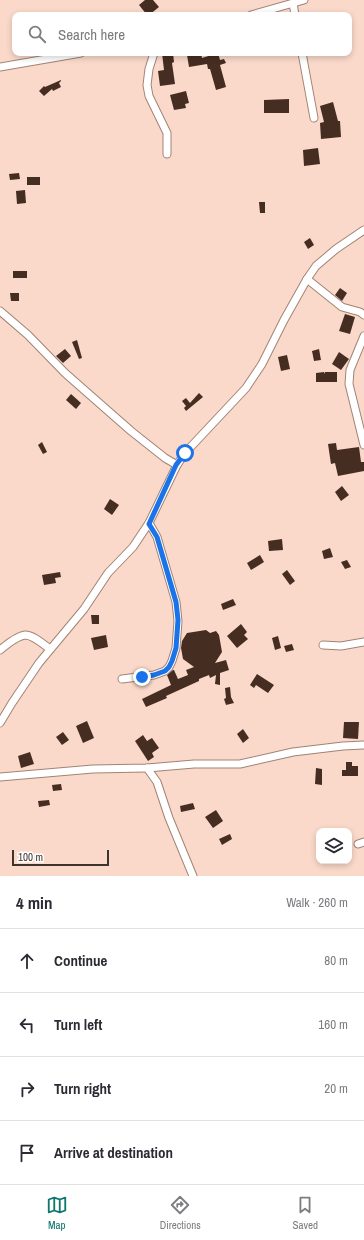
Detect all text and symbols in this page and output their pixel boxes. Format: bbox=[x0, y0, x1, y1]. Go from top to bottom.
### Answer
search box bbox=[12, 12, 352, 56]
icon: search bbox=[26, 23, 48, 45]
text: Search here bbox=[58, 24, 125, 45]
route start bbox=[176, 444, 194, 462]
route end bbox=[133, 668, 151, 686]
map controls bbox=[316, 828, 352, 864]
button: layers bbox=[316, 828, 352, 864]
scale bar bbox=[12, 848, 109, 867]
text: 100 m bbox=[18, 850, 43, 864]
text: 4 min bbox=[16, 891, 52, 914]
text: Walk · 260 m bbox=[286, 894, 348, 911]
icon: ahead bbox=[16, 950, 38, 972]
text: Continue bbox=[54, 950, 107, 971]
text: 80 m bbox=[324, 952, 348, 969]
icon: left bbox=[16, 1014, 38, 1036]
text: Turn left bbox=[54, 1014, 102, 1035]
text: 160 m bbox=[318, 1016, 348, 1033]
icon: right bbox=[16, 1078, 38, 1100]
text: Turn right bbox=[54, 1078, 111, 1099]
text: 20 m bbox=[324, 1080, 348, 1097]
icon: arrive bbox=[16, 1142, 38, 1164]
text: Arrive at destination bbox=[54, 1142, 173, 1163]
tab: Map bbox=[46, 1194, 68, 1232]
tab: Directions bbox=[160, 1194, 201, 1232]
tab: Saved bbox=[293, 1194, 318, 1232]

